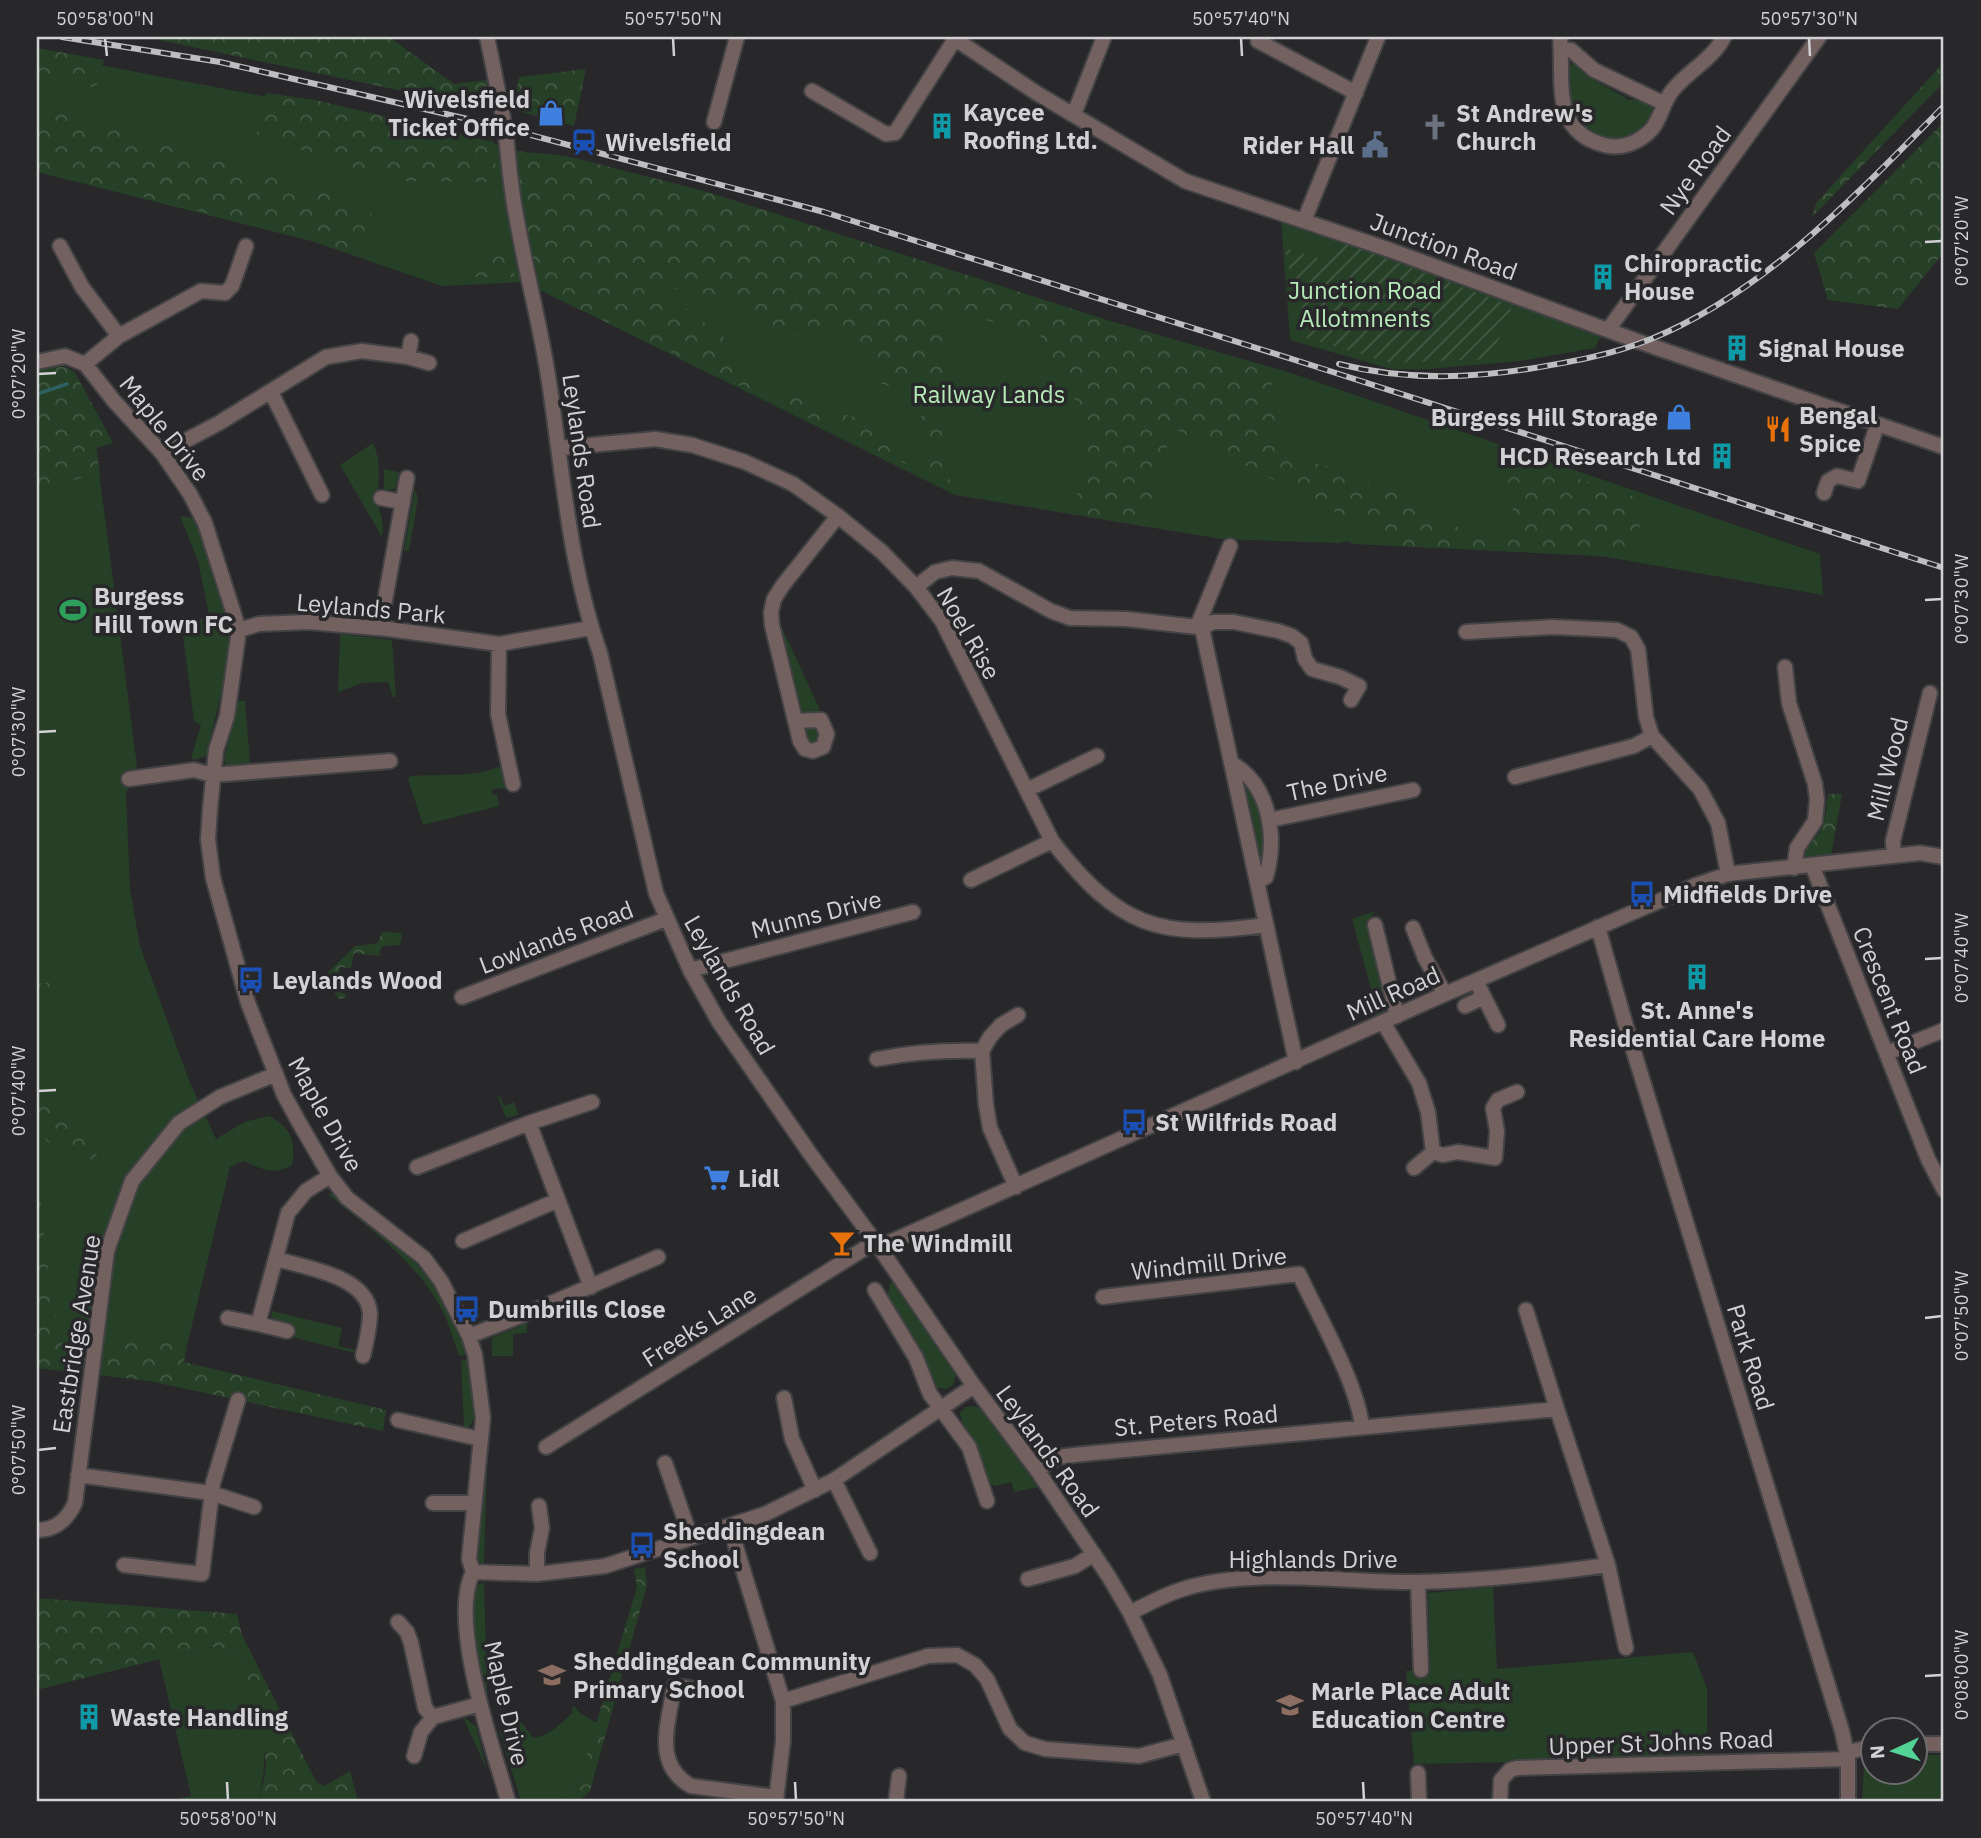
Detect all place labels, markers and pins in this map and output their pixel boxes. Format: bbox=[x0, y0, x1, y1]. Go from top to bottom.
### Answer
place label: Wivelsfield Ticket Office bbox=[388, 83, 530, 143]
place label: Kaycee Roofing Ltd. bbox=[963, 96, 1098, 156]
place label: St Andrew's Church bbox=[1456, 97, 1593, 157]
shop icon: Wivelsfield Ticket Office bbox=[536, 98, 566, 128]
building icon: Kaycee Roofing Ltd. bbox=[927, 111, 957, 141]
church icon: St Andrew's Church bbox=[1420, 112, 1450, 142]
place label: Wivelsfield bbox=[605, 126, 732, 158]
station icon: Wivelsfield bbox=[569, 127, 599, 157]
place label: Rider Hall bbox=[1242, 129, 1354, 161]
public building icon: Rider Hall bbox=[1360, 130, 1390, 160]
place label: Chiropractic House bbox=[1624, 247, 1762, 307]
building icon: Chiropractic House bbox=[1588, 262, 1618, 292]
place label: Signal House bbox=[1758, 332, 1905, 364]
building icon: Signal House bbox=[1722, 333, 1752, 363]
place label: Bengal Spice bbox=[1799, 399, 1877, 459]
place label: Burgess Hill Storage bbox=[1431, 401, 1658, 433]
shop icon: Burgess Hill Storage bbox=[1664, 402, 1694, 432]
restaurant icon: Bengal Spice bbox=[1763, 414, 1793, 444]
place label: HCD Research Ltd bbox=[1499, 440, 1701, 472]
building icon: HCD Research Ltd bbox=[1707, 441, 1737, 471]
place label: Burgess Hill Town FC bbox=[94, 580, 233, 640]
sports icon: Burgess Hill Town FC bbox=[58, 595, 88, 625]
place label: Midfields Drive bbox=[1663, 878, 1832, 910]
bus stop icon: Midfields Drive bbox=[1627, 879, 1657, 909]
building icon: St. Anne's Residential Care Home bbox=[1682, 962, 1712, 992]
place label: Leylands Wood bbox=[272, 964, 443, 996]
bus stop icon: Leylands Wood bbox=[236, 965, 266, 995]
place label: St. Anne's Residential Care Home bbox=[1568, 994, 1826, 1054]
place label: St Wilfrids Road bbox=[1155, 1106, 1337, 1138]
bus stop icon: St Wilfrids Road bbox=[1119, 1107, 1149, 1137]
place label: Lidl bbox=[738, 1162, 779, 1194]
supermarket icon: Lidl bbox=[702, 1163, 732, 1193]
place label: The Windmill bbox=[863, 1227, 1012, 1259]
bar icon: The Windmill bbox=[827, 1228, 857, 1258]
place label: Dumbrills Close bbox=[488, 1293, 666, 1325]
bus stop icon: Dumbrills Close bbox=[452, 1294, 482, 1324]
place label: Sheddingdean School bbox=[663, 1515, 825, 1575]
bus stop icon: Sheddingdean School bbox=[627, 1530, 657, 1560]
place label: Sheddingdean Community Primary School bbox=[573, 1645, 871, 1705]
school or university icon: Sheddingdean Community Primary School bbox=[537, 1660, 567, 1690]
place label: Marle Place Adult Education Centre bbox=[1311, 1675, 1510, 1735]
school or university icon: Marle Place Adult Education Centre bbox=[1275, 1690, 1305, 1720]
place label: Waste Handling bbox=[110, 1701, 289, 1733]
building icon: Waste Handling bbox=[74, 1702, 104, 1732]

